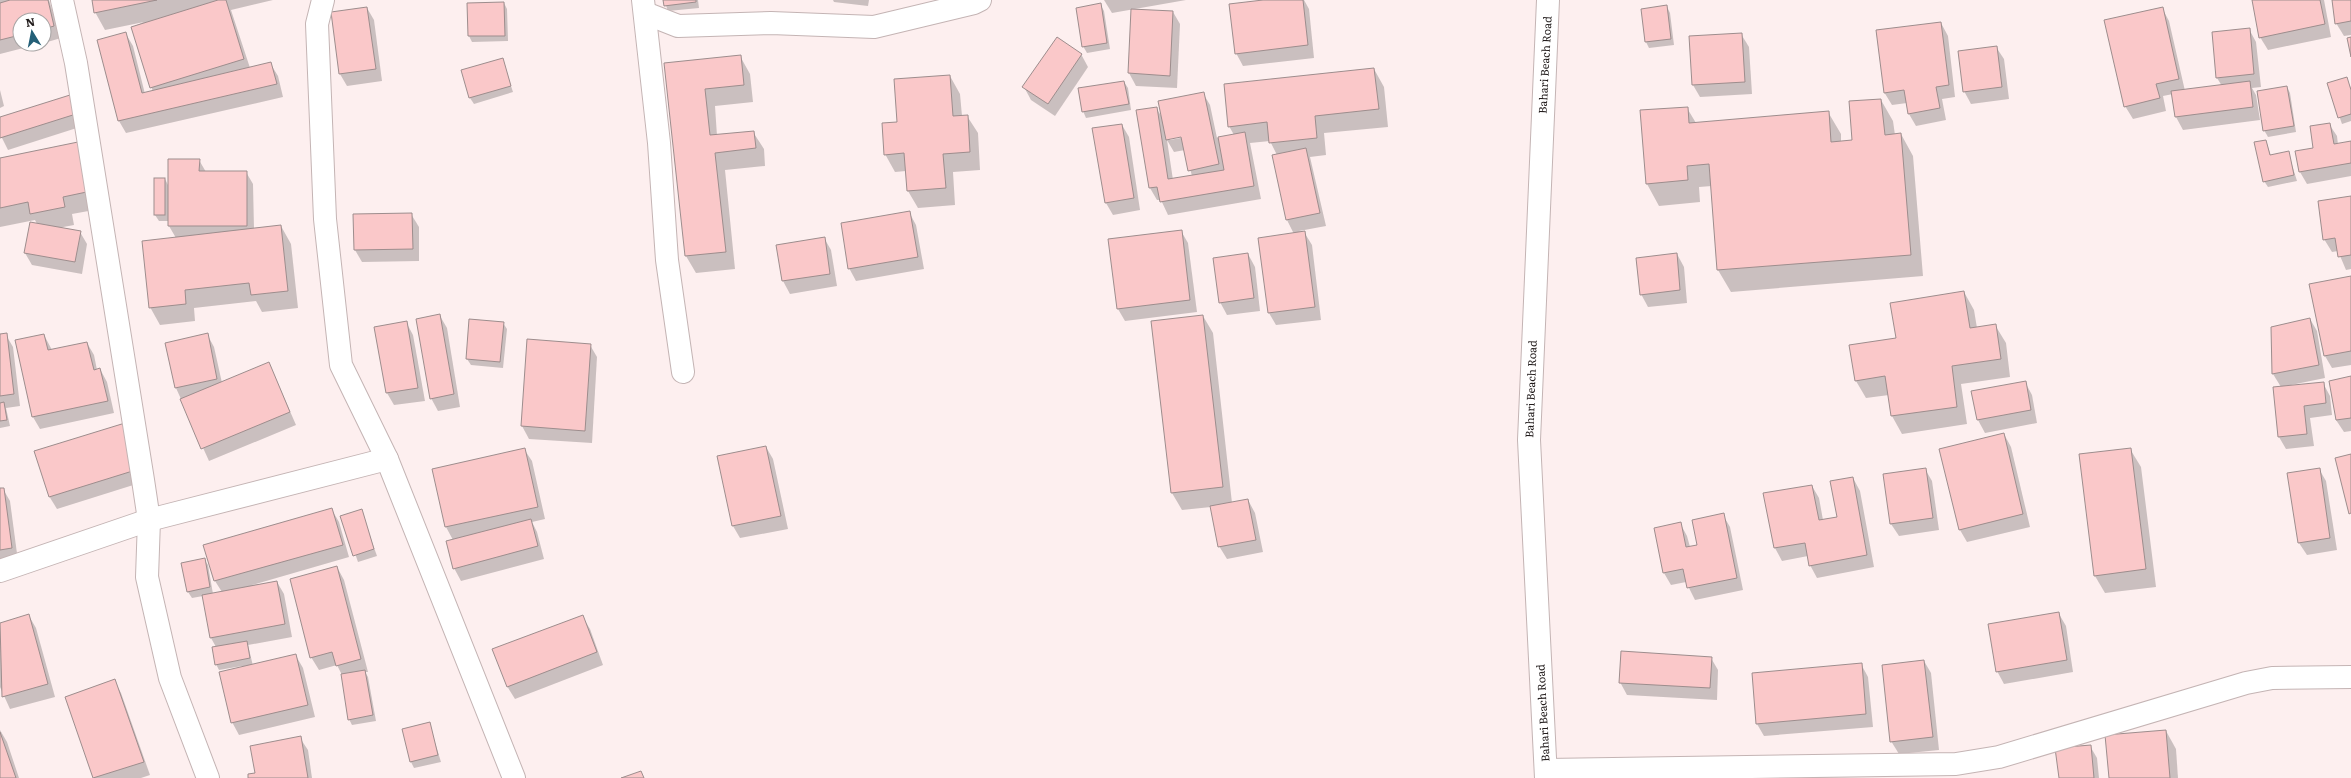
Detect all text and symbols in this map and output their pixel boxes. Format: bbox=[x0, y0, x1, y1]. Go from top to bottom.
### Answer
north arrow bbox=[12, 12, 52, 52]
text: N bbox=[24, 12, 36, 30]
street label: Bahari Beach Road bbox=[1533, 15, 1555, 114]
street label: Bahari Beach Road bbox=[1520, 340, 1540, 438]
street label: Bahari Beach Road bbox=[1531, 664, 1553, 762]

